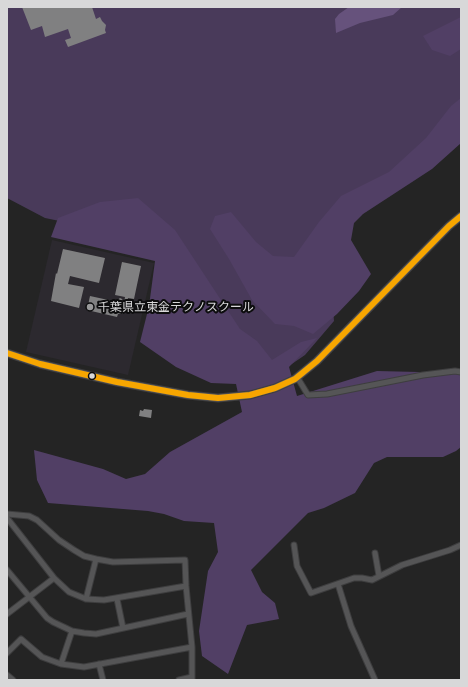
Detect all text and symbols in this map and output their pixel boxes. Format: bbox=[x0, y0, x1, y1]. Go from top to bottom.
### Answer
place label: 千葉県立東金テクノスクール bbox=[98, 300, 254, 314]
marker: 千葉県立東金テクノスクール bbox=[85, 302, 95, 312]
unlabelled marker bbox=[87, 371, 97, 381]

